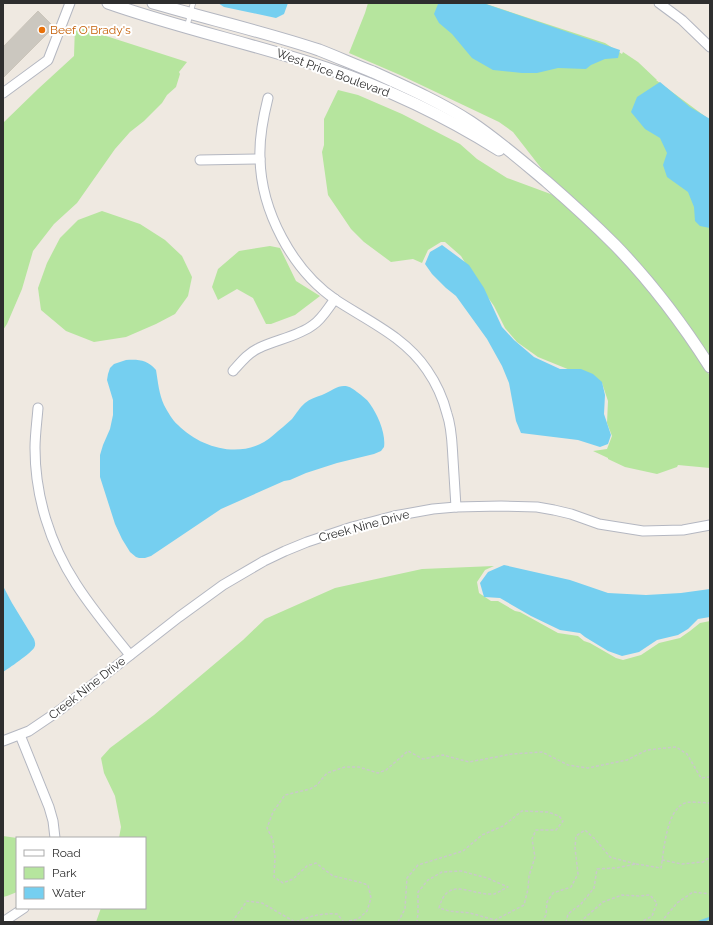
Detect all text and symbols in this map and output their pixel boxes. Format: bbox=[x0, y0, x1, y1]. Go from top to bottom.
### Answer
place label: Beef O'Brady's bbox=[50, 23, 131, 37]
marker: Beef O'Brady's bbox=[37, 25, 47, 35]
street label: West Price Boulevard bbox=[275, 46, 391, 100]
street label: Creek Nine Drive bbox=[317, 507, 411, 545]
street label: Creek Nine Drive bbox=[46, 654, 128, 722]
legend bbox=[16, 837, 146, 909]
text: Road bbox=[52, 846, 81, 860]
text: Park bbox=[52, 866, 77, 880]
text: Water bbox=[52, 886, 86, 900]

